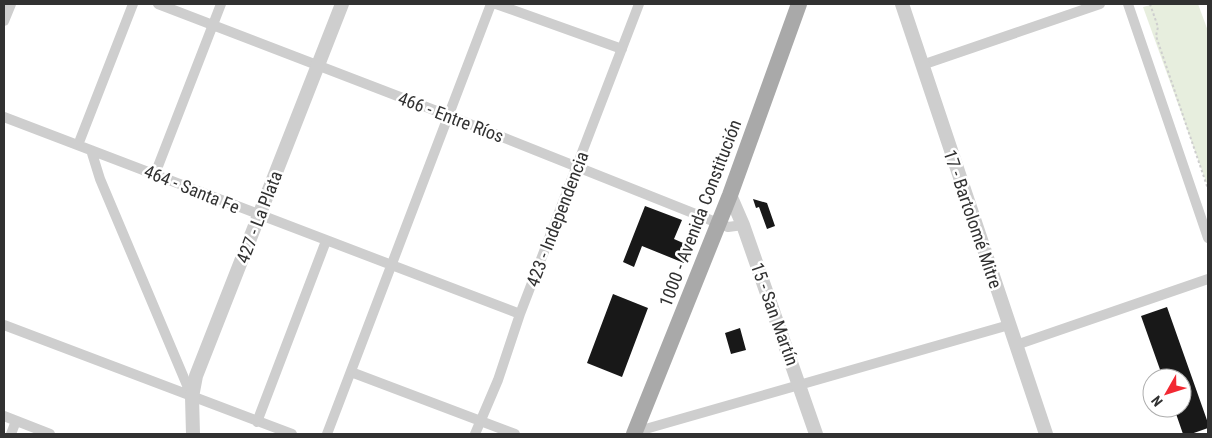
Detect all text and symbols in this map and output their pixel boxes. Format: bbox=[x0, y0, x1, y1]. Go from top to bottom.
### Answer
street label: 466 - Entre Ríos bbox=[395, 87, 507, 147]
street label: 1000 - Avenida Constitución bbox=[655, 117, 745, 309]
street label: 17 - Bartolomé Mitre bbox=[939, 147, 1007, 291]
street label: 423 - Independencia bbox=[522, 148, 592, 290]
street label: 464 - Santa Fe bbox=[141, 160, 243, 218]
street label: 427 - La Plata bbox=[232, 168, 286, 266]
street label: 15 - San Martín bbox=[747, 260, 803, 368]
north arrow bbox=[1142, 368, 1192, 418]
text: N bbox=[1148, 393, 1166, 410]

